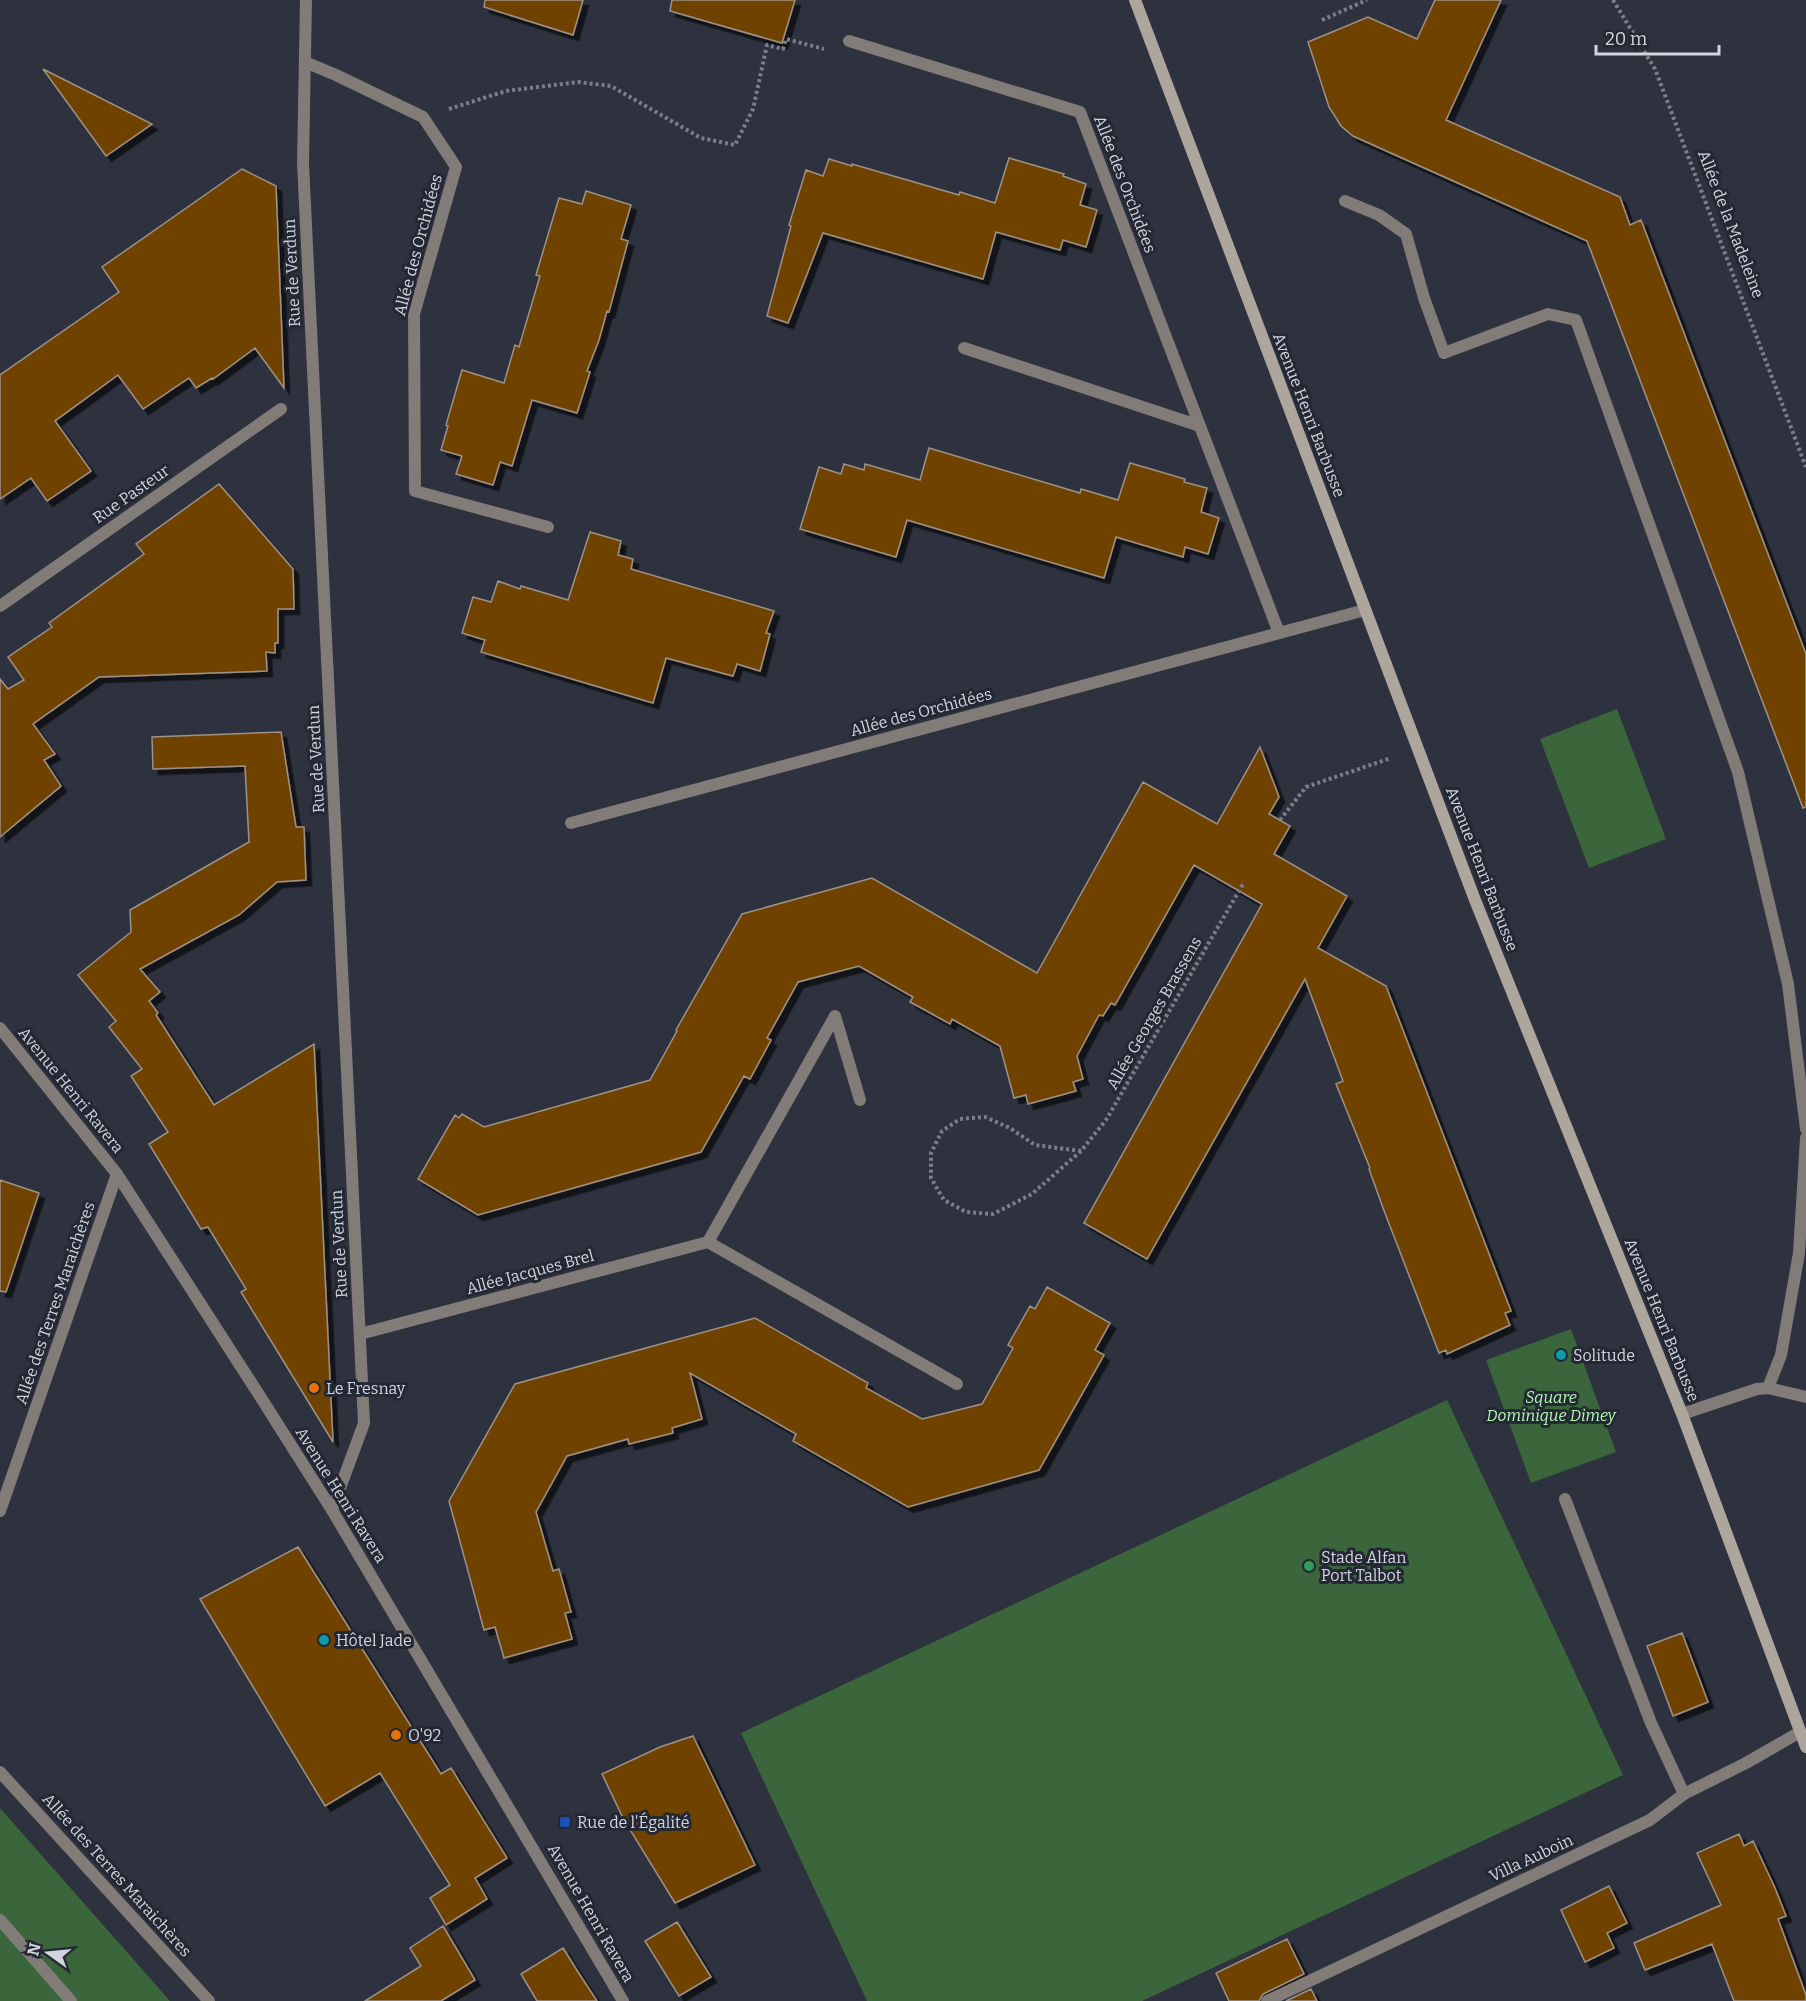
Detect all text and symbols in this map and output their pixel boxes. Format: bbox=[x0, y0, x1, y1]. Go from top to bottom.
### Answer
scale bar bbox=[1596, 18, 1719, 56]
text: 20 m bbox=[1605, 28, 1647, 50]
street label: Allée des Orchidées bbox=[1090, 113, 1160, 255]
street label: Allée de la Madeleine bbox=[1694, 147, 1768, 301]
street label: Allée des Orchidées bbox=[390, 172, 446, 318]
street label: Rue de Verdun bbox=[280, 218, 304, 328]
street label: Avenue Henri Barbusse bbox=[1269, 330, 1349, 500]
street label: Rue Pasteur bbox=[89, 461, 173, 527]
street label: Allée des Orchidées bbox=[848, 684, 994, 740]
street label: Rue de Verdun bbox=[304, 704, 328, 814]
street label: Avenue Henri Barbusse bbox=[1442, 784, 1522, 954]
street label: Allée Georges Brassens bbox=[1103, 933, 1205, 1093]
street label: Avenue Henri Ravera bbox=[14, 1023, 128, 1157]
street label: Rue de Verdun bbox=[327, 1189, 351, 1299]
street label: Allée des Terres Maraichères bbox=[11, 1199, 99, 1407]
street label: Avenue Henri Barbusse bbox=[1621, 1236, 1703, 1404]
street label: Allée Jacques Brel bbox=[464, 1246, 596, 1298]
place label: Solitude bbox=[1573, 1346, 1635, 1365]
marker: Solitude bbox=[1554, 1348, 1568, 1362]
place label: Le Fresnay bbox=[326, 1379, 406, 1398]
marker: Le Fresnay bbox=[307, 1381, 321, 1395]
park label: Square Dominique Dimey bbox=[1486, 1388, 1617, 1425]
street label: Avenue Henri Ravera bbox=[291, 1424, 391, 1567]
place label: Stade Alfan Port Talbot bbox=[1321, 1548, 1406, 1585]
marker: Stade Alfan Port Talbot bbox=[1302, 1559, 1316, 1573]
place label: Hôtel Jade bbox=[336, 1631, 412, 1650]
marker: Hôtel Jade bbox=[317, 1633, 331, 1647]
place label: O'92 bbox=[408, 1726, 441, 1745]
marker: O'92 bbox=[389, 1728, 403, 1742]
street label: Allée des Terres Maraichères bbox=[39, 1789, 195, 1961]
place label: Rue de l'Égalité bbox=[577, 1812, 689, 1832]
marker: Rue de l'Égalité bbox=[558, 1815, 572, 1829]
street label: Villa Auboin bbox=[1486, 1830, 1576, 1886]
street label: Avenue Henri Ravera bbox=[544, 1841, 638, 1986]
north arrow bbox=[18, 1923, 78, 1983]
text: N bbox=[23, 1941, 45, 1958]

